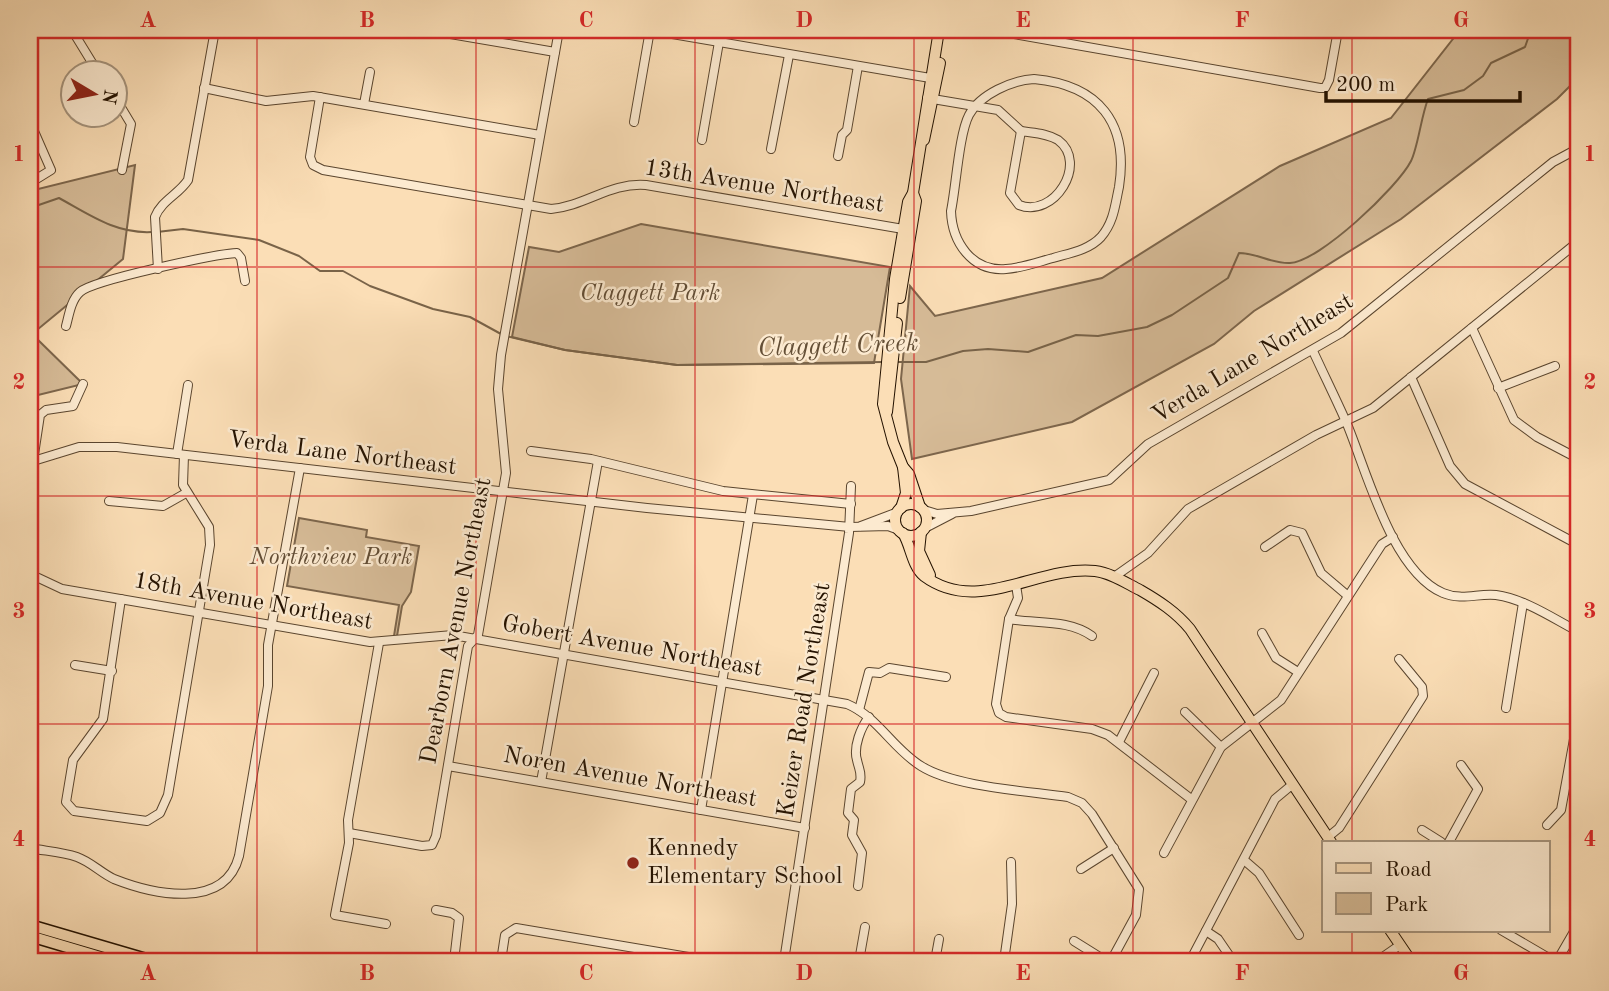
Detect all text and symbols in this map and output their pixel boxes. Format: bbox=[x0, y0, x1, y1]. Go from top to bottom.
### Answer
text: A bbox=[139, 9, 157, 32]
text: B bbox=[359, 9, 375, 32]
text: C bbox=[578, 9, 594, 32]
text: D bbox=[795, 9, 813, 32]
text: E bbox=[1015, 9, 1031, 32]
text: F bbox=[1234, 9, 1250, 32]
text: G bbox=[1453, 9, 1469, 32]
north arrow bbox=[60, 60, 130, 130]
scale bar bbox=[1326, 60, 1520, 104]
text: 200 m bbox=[1336, 75, 1395, 96]
text: N bbox=[98, 88, 119, 106]
text: 1 bbox=[12, 143, 26, 166]
text: 1 bbox=[1583, 143, 1597, 166]
street label: 13th Avenue Northeast bbox=[642, 156, 886, 218]
park label: Claggett Park bbox=[580, 282, 720, 306]
street label: Verda Lane Northeast bbox=[1148, 289, 1358, 429]
water label: Claggett Creek bbox=[757, 330, 919, 362]
text: 2 bbox=[12, 371, 26, 394]
text: 2 bbox=[1583, 371, 1597, 394]
street label: Verda Lane Northeast bbox=[226, 428, 458, 480]
street label: Dearborn Avenue Northeast bbox=[417, 476, 497, 766]
park label: Northview Park bbox=[248, 546, 413, 570]
street label: 18th Avenue Northeast bbox=[132, 569, 374, 635]
street label: Keizer Road Northeast bbox=[775, 581, 835, 819]
text: 3 bbox=[12, 600, 26, 623]
text: 3 bbox=[1583, 600, 1597, 623]
street label: Gobert Avenue Northeast bbox=[500, 612, 764, 682]
street label: Noren Avenue Northeast bbox=[501, 744, 759, 812]
text: 4 bbox=[12, 828, 26, 851]
text: 4 bbox=[1583, 828, 1597, 851]
place label: Kennedy Elementary School bbox=[647, 837, 842, 889]
legend bbox=[1322, 841, 1550, 932]
marker: Kennedy Elementary School bbox=[625, 855, 641, 871]
text: Road bbox=[1385, 860, 1432, 881]
text: Park bbox=[1385, 895, 1428, 916]
text: A bbox=[139, 962, 157, 985]
text: B bbox=[359, 962, 375, 985]
text: C bbox=[578, 962, 594, 985]
text: D bbox=[795, 962, 813, 985]
text: E bbox=[1015, 962, 1031, 985]
text: F bbox=[1234, 962, 1250, 985]
text: G bbox=[1453, 962, 1469, 985]

